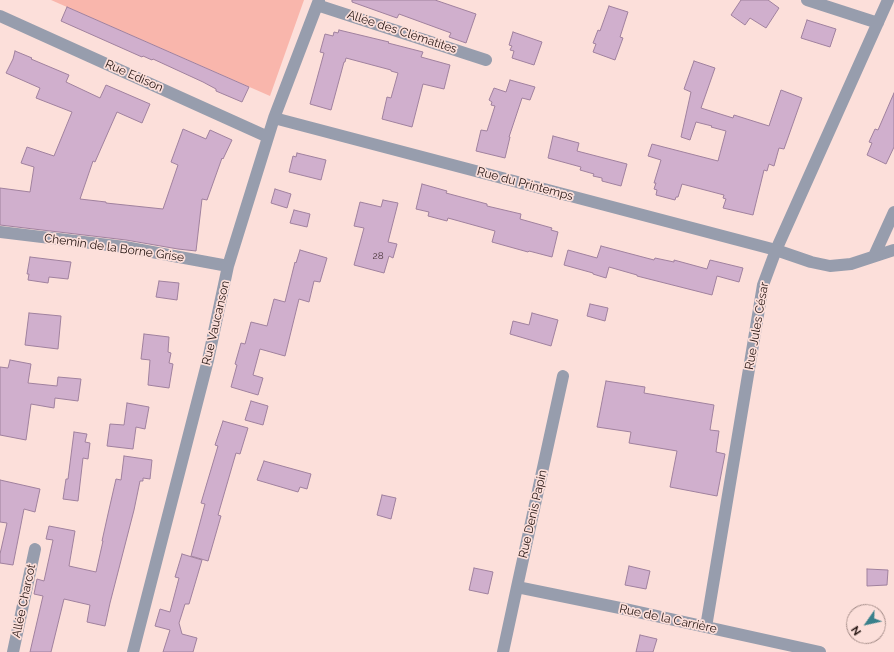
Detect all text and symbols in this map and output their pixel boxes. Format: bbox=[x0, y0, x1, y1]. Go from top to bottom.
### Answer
street label: Allée des Clématites bbox=[345, 7, 459, 57]
street label: Rue Edison bbox=[103, 57, 165, 95]
street label: Rue du Printemps bbox=[475, 164, 575, 204]
street label: Chemin de la Borne Grise bbox=[43, 231, 185, 265]
house number: 28 bbox=[372, 250, 384, 262]
street label: Rue Vaucanson bbox=[199, 279, 233, 367]
street label: Rue Jules César bbox=[742, 281, 772, 371]
street label: Rue Denis Papin bbox=[516, 469, 550, 559]
street label: Allée Charcot bbox=[9, 563, 39, 639]
street label: Rue de la Carrière bbox=[618, 602, 718, 636]
north arrow bbox=[846, 604, 886, 644]
text: N bbox=[849, 623, 864, 638]

